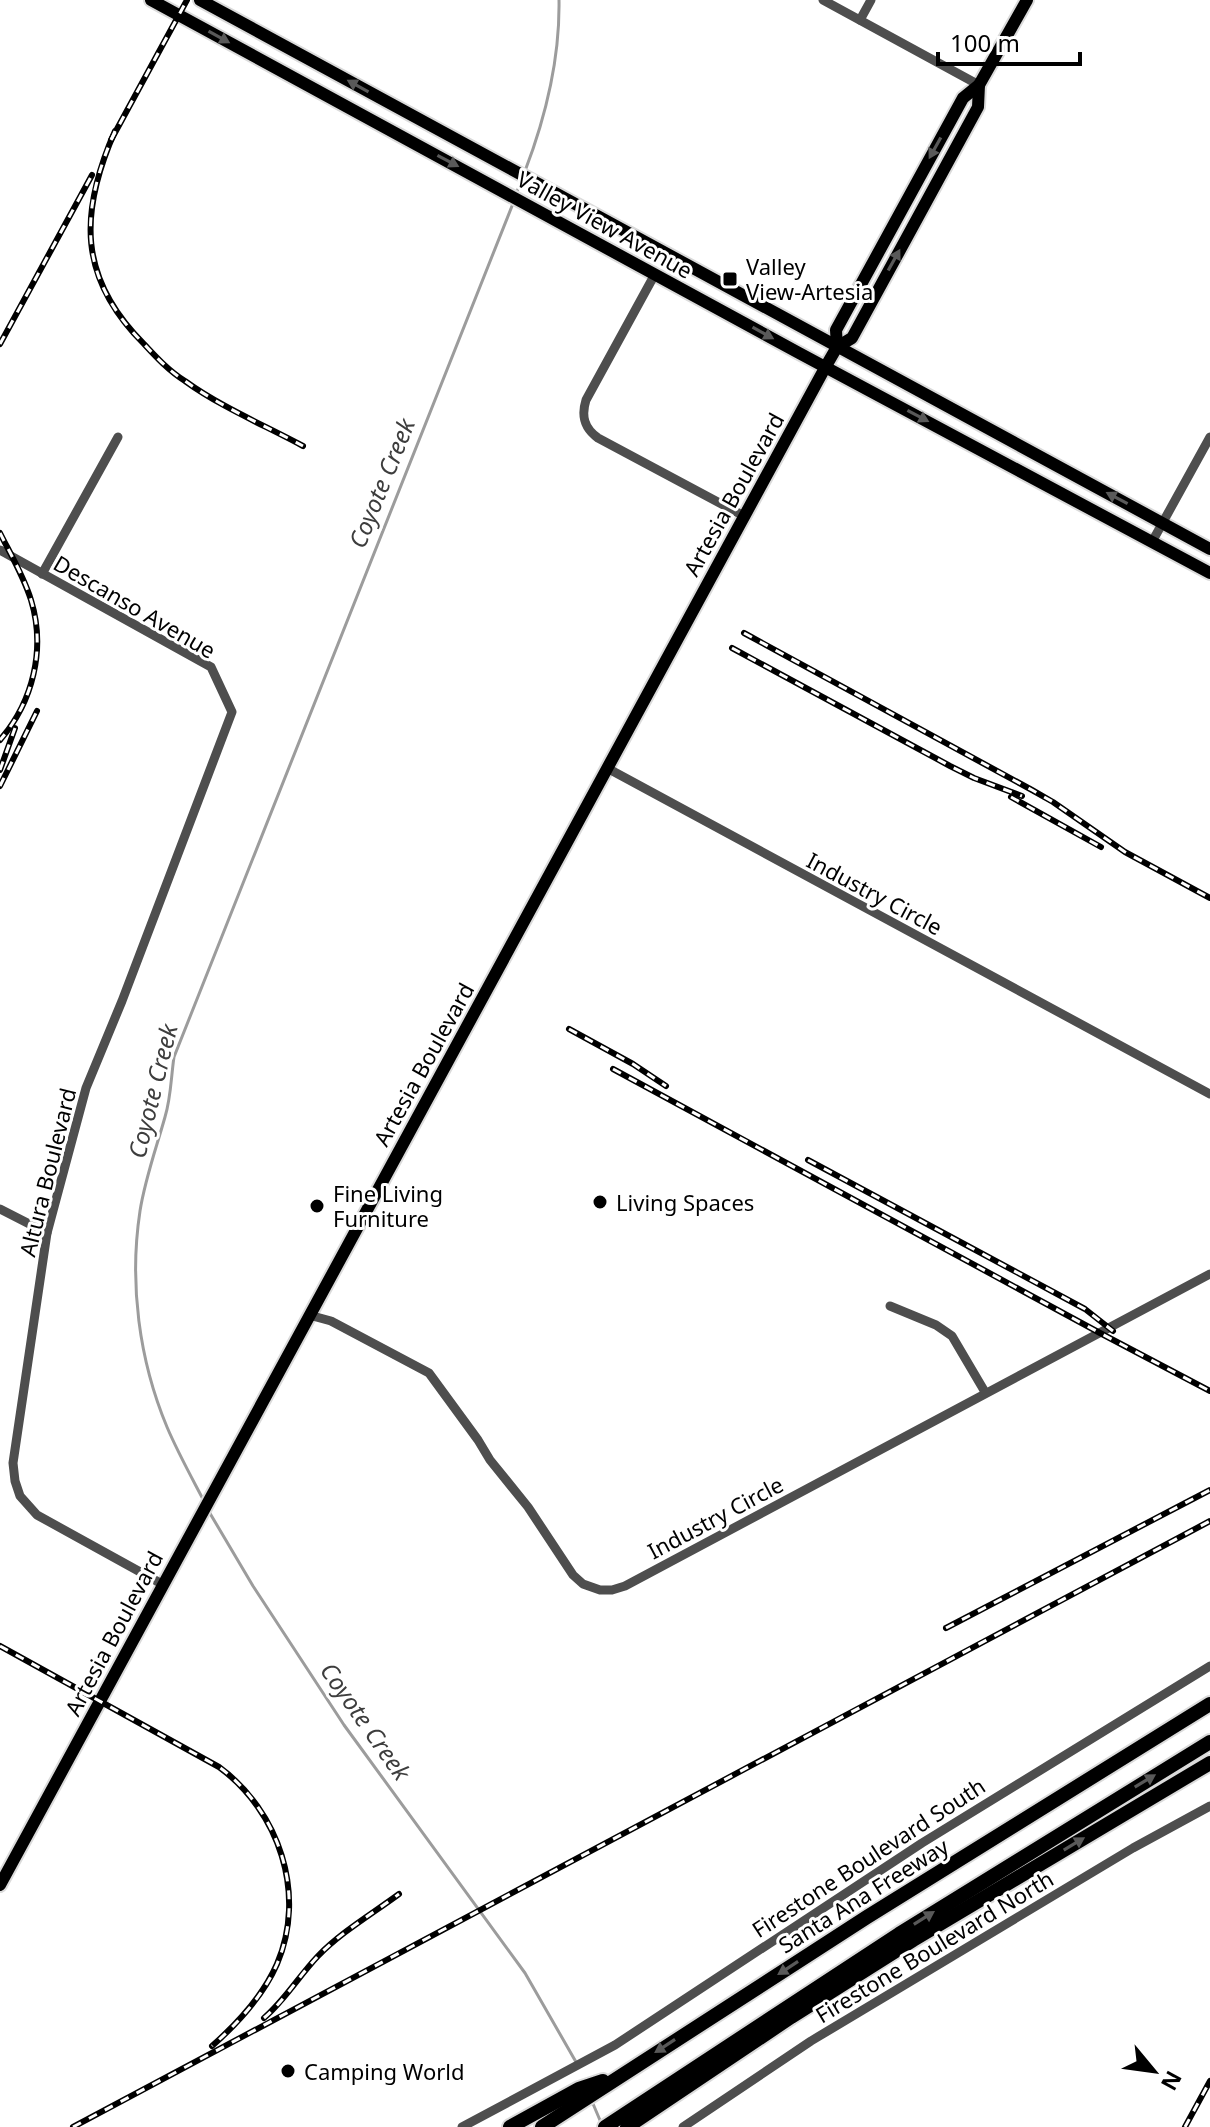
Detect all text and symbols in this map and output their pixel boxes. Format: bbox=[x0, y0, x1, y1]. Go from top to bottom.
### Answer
scale bar bbox=[938, 16, 1080, 66]
text: 100 m bbox=[950, 26, 1020, 59]
one-way arrow bbox=[208, 31, 231, 44]
one-way arrow bbox=[347, 79, 370, 93]
one-way arrow bbox=[928, 137, 942, 160]
one-way arrow bbox=[437, 154, 459, 168]
street label: Valley View Avenue bbox=[512, 163, 698, 285]
one-way arrow bbox=[888, 249, 901, 272]
place label: Valley View-Artesia bbox=[746, 251, 873, 306]
marker: Valley View-Artesia bbox=[721, 270, 739, 288]
one-way arrow bbox=[752, 326, 774, 340]
street label: Artesia Boulevard bbox=[676, 407, 790, 581]
one-way arrow bbox=[907, 408, 929, 422]
water label: Coyote Creek bbox=[340, 412, 422, 553]
one-way arrow bbox=[1106, 492, 1128, 506]
street label: Descanso Avenue bbox=[49, 547, 221, 665]
street label: Industry Circle bbox=[802, 845, 948, 941]
street label: Artesia Boulevard bbox=[366, 977, 480, 1151]
water label: Coyote Creek bbox=[119, 1019, 185, 1161]
street label: Altura Boulevard bbox=[12, 1085, 82, 1259]
place label: Fine Living Furniture bbox=[333, 1178, 443, 1233]
place label: Living Spaces bbox=[616, 1187, 754, 1217]
marker: Living Spaces bbox=[591, 1193, 609, 1211]
marker: Fine Living Furniture bbox=[308, 1197, 326, 1215]
street label: Industry Circle bbox=[642, 1469, 788, 1565]
street label: Artesia Boulevard bbox=[57, 1545, 169, 1721]
water label: Coyote Creek bbox=[313, 1655, 419, 1787]
street label: Firestone Boulevard South bbox=[746, 1770, 990, 1944]
one-way arrow bbox=[1134, 1774, 1156, 1788]
street label: Santa Ana Freeway bbox=[772, 1830, 954, 1959]
one-way arrow bbox=[1063, 1837, 1085, 1851]
street label: Firestone Boulevard North bbox=[809, 1863, 1059, 2029]
one-way arrow bbox=[913, 1911, 934, 1926]
one-way arrow bbox=[777, 1960, 798, 1975]
north arrow bbox=[1114, 2031, 1194, 2111]
one-way arrow bbox=[655, 2039, 676, 2054]
place label: Camping World bbox=[304, 2056, 465, 2086]
marker: Camping World bbox=[279, 2062, 297, 2080]
text: N bbox=[1155, 2066, 1190, 2096]

